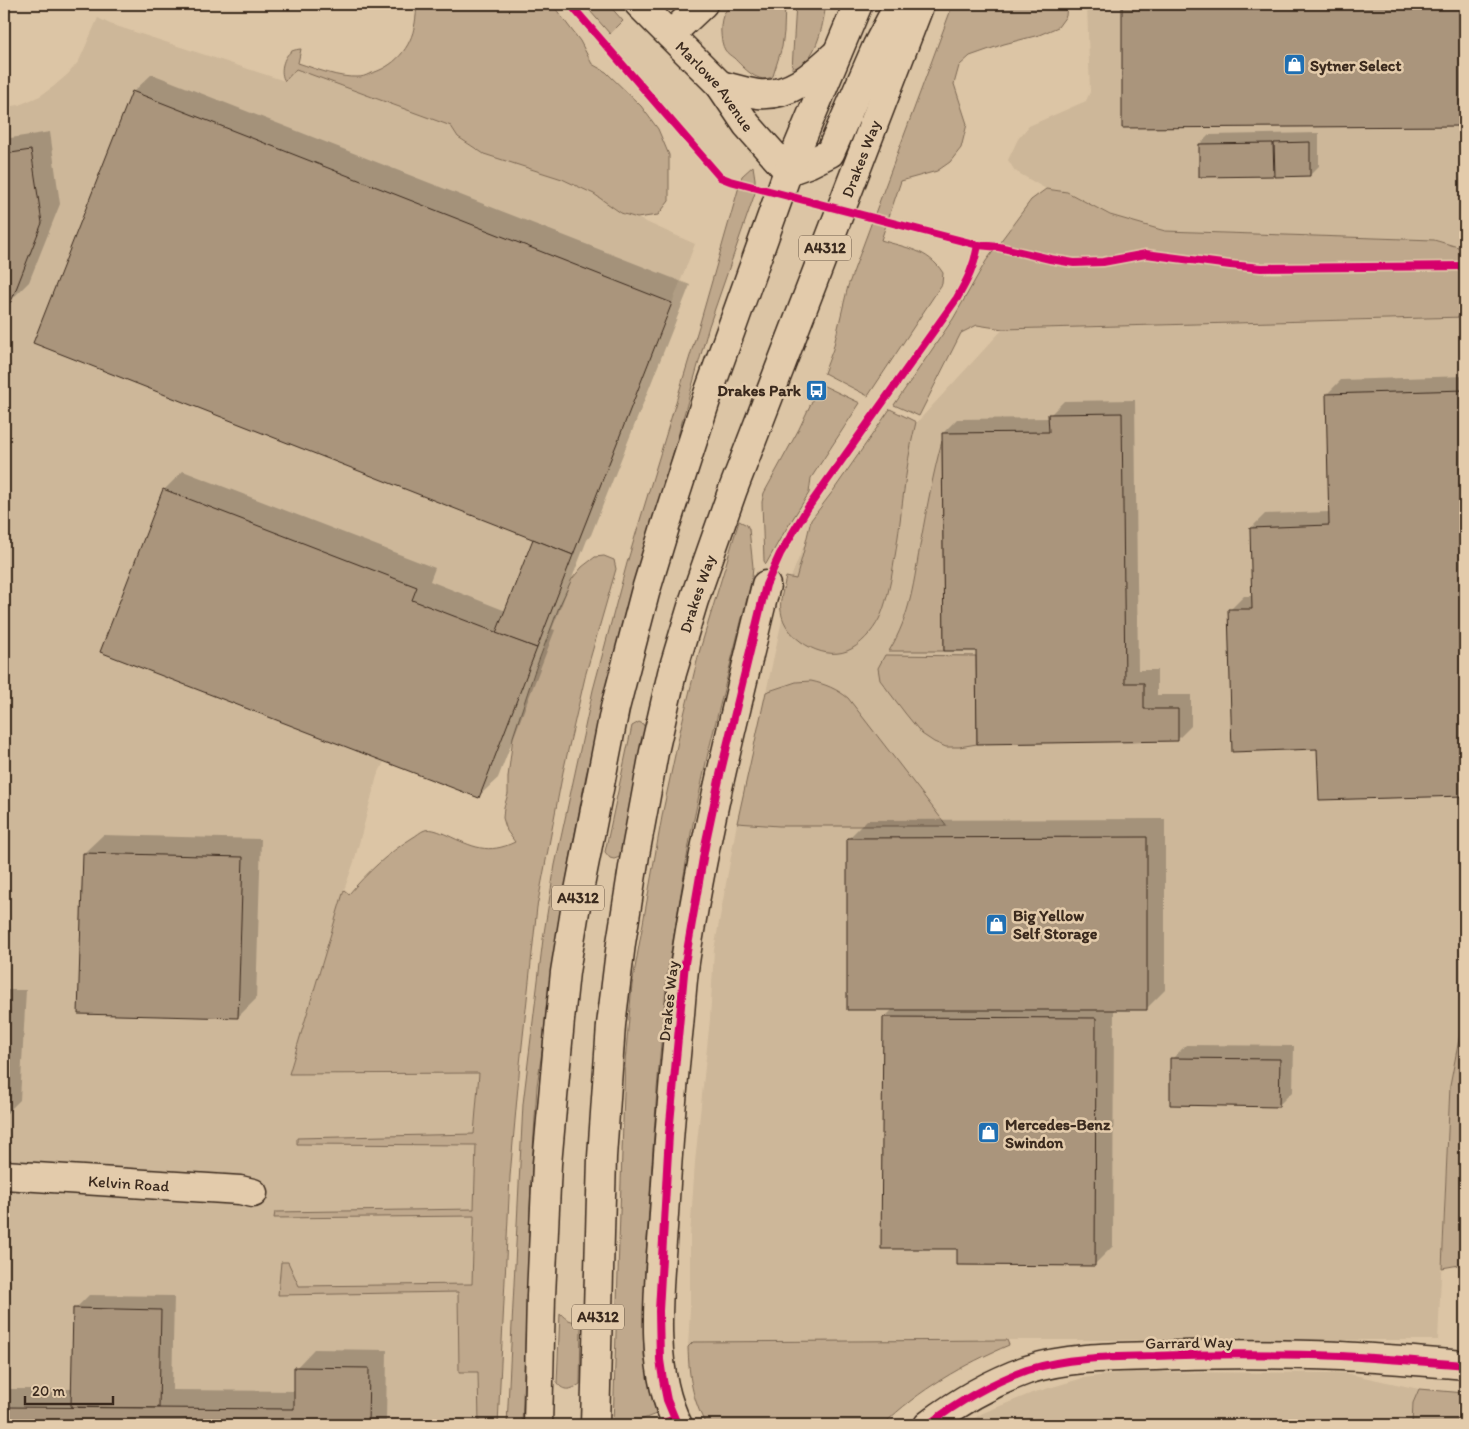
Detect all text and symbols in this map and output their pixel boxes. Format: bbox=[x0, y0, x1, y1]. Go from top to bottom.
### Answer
street label: Marlowe Avenue bbox=[671, 37, 757, 136]
shop icon: Sytner Select bbox=[1282, 53, 1306, 77]
place label: Sytner Select bbox=[1310, 56, 1401, 76]
street label: Drakes Way bbox=[837, 117, 885, 200]
road number: A4312 bbox=[799, 236, 851, 260]
bus stop icon: Drakes Park bbox=[805, 378, 829, 402]
place label: Drakes Park bbox=[717, 381, 802, 400]
street label: Drakes Way bbox=[676, 552, 719, 635]
road number: A4312 bbox=[552, 886, 604, 910]
place label: Big Yellow Self Storage bbox=[1013, 906, 1098, 944]
shop icon: Big Yellow Self Storage bbox=[985, 912, 1009, 936]
street label: Drakes Way bbox=[655, 959, 682, 1042]
place label: Mercedes-Benz Swindon bbox=[1005, 1115, 1111, 1152]
shop icon: Mercedes-Benz Swindon bbox=[977, 1121, 1001, 1145]
street label: Kelvin Road bbox=[87, 1171, 170, 1196]
road number: A4312 bbox=[572, 1304, 624, 1330]
street label: Garrard Way bbox=[1145, 1332, 1234, 1353]
scale bar bbox=[25, 1374, 112, 1406]
text: 20 m bbox=[32, 1382, 66, 1400]

